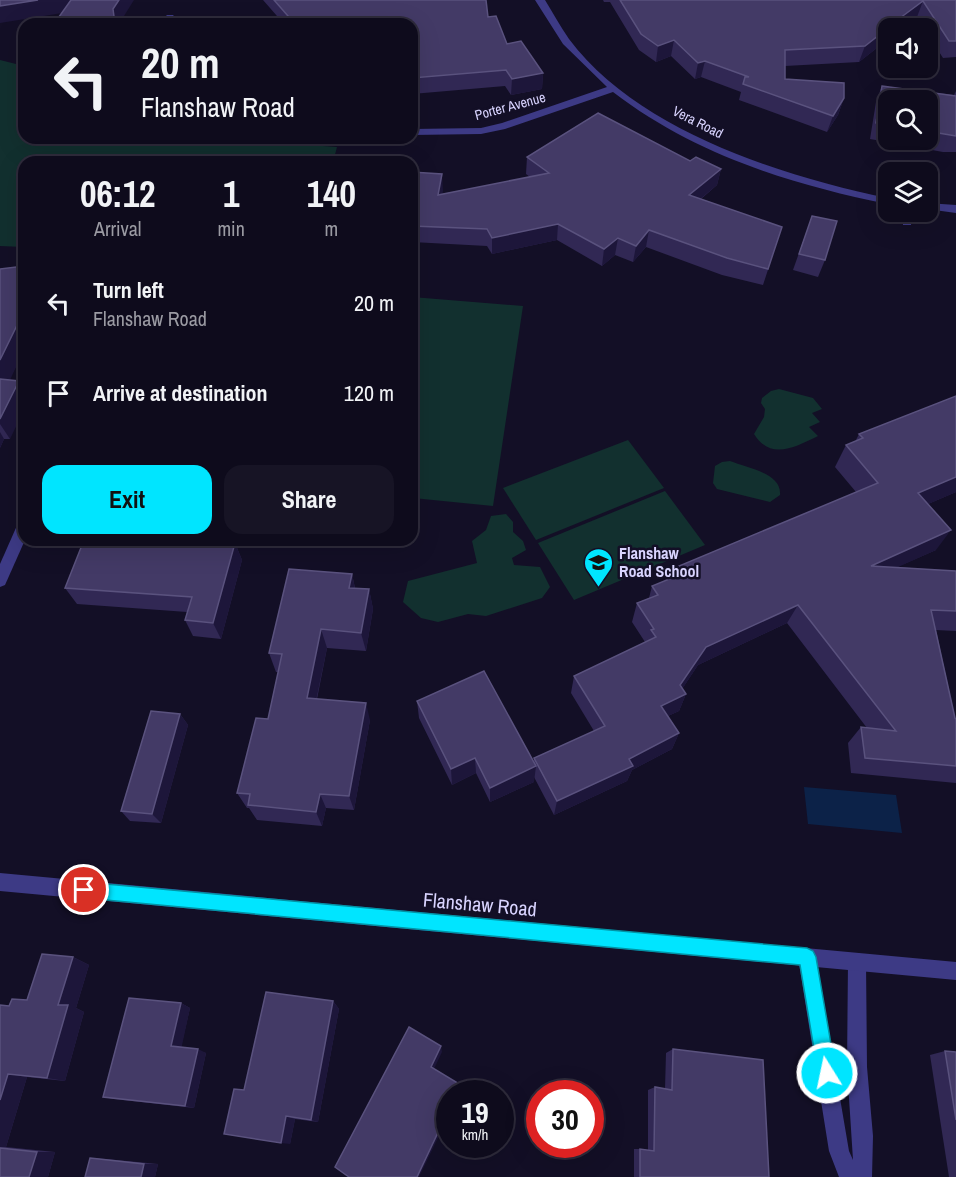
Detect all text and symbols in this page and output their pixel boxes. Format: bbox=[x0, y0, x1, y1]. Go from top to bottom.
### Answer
map controls bbox=[878, 18, 938, 222]
button: sound bbox=[878, 18, 938, 78]
text: 20 m bbox=[141, 35, 220, 91]
icon: left bbox=[42, 42, 120, 120]
street label: Porter Avenue bbox=[473, 88, 547, 124]
text: Flanshaw Road bbox=[141, 89, 295, 125]
button: search bbox=[878, 90, 938, 150]
street label: Vera Road bbox=[670, 102, 726, 142]
button: layers bbox=[878, 162, 938, 222]
text: 06:12 bbox=[80, 170, 155, 218]
text: 1 bbox=[223, 170, 239, 218]
text: 140 bbox=[307, 170, 356, 218]
text: Arrival bbox=[94, 215, 141, 242]
text: min bbox=[217, 215, 245, 242]
text: m bbox=[325, 215, 338, 242]
text: Turn left bbox=[93, 275, 164, 305]
icon: left bbox=[42, 287, 75, 320]
text: 20 m bbox=[354, 288, 394, 318]
text: Flanshaw Road bbox=[93, 305, 207, 332]
icon: arrive bbox=[42, 377, 75, 410]
text: Arrive at destination bbox=[93, 378, 267, 408]
text: 120 m bbox=[344, 378, 394, 408]
button: Exit bbox=[42, 465, 212, 534]
button: Share bbox=[224, 465, 394, 534]
place label: Flanshaw Road School bbox=[619, 542, 699, 582]
school or university icon: Flanshaw Road School bbox=[582, 546, 614, 588]
pin bbox=[58, 864, 109, 915]
icon: arrive bbox=[67, 873, 100, 906]
street label: Flanshaw Road bbox=[422, 886, 538, 922]
position arrow bbox=[795, 1041, 859, 1105]
speed limit sign: 30 bbox=[526, 1080, 604, 1158]
text: 19 bbox=[461, 1092, 489, 1132]
text: km/h bbox=[462, 1124, 488, 1145]

